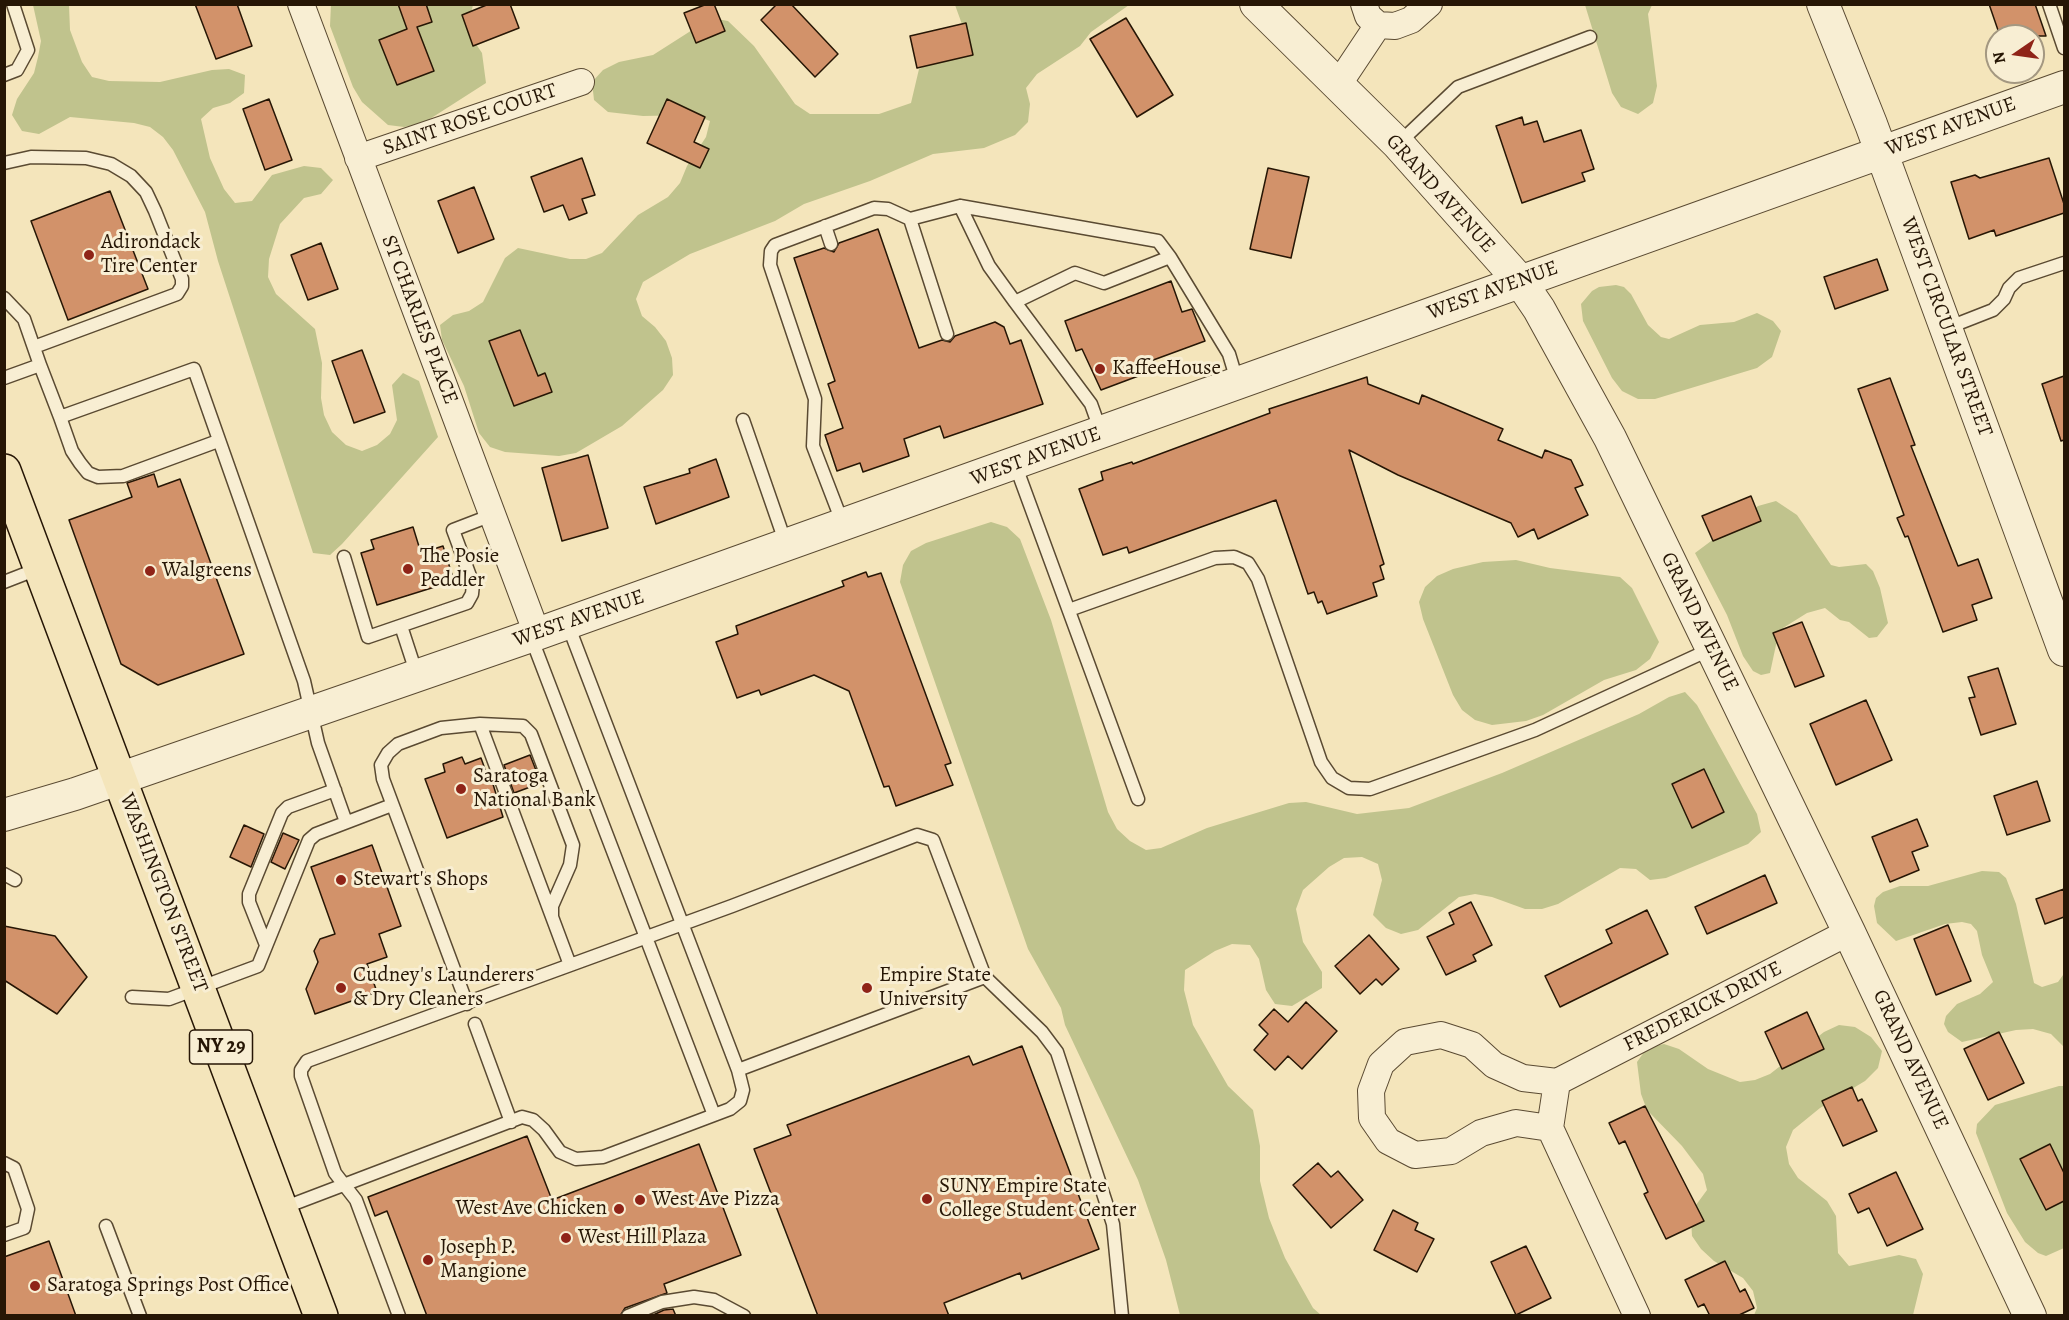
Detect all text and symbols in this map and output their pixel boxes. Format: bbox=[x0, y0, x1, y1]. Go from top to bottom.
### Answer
north arrow bbox=[1985, 24, 2045, 84]
text: N bbox=[1987, 49, 2011, 66]
street label: SAINT ROSE COURT bbox=[380, 78, 560, 162]
street label: WEST AVENUE bbox=[1882, 92, 2020, 162]
street label: GRAND AVENUE bbox=[1380, 129, 1500, 259]
street label: WEST CIRCULAR STREET bbox=[1895, 214, 1997, 440]
place label: Adirondack Tire Center bbox=[101, 230, 200, 280]
street label: ST CHARLES PLACE bbox=[375, 232, 463, 408]
marker: Adirondack Tire Center bbox=[82, 248, 96, 262]
street label: WEST AVENUE bbox=[1424, 256, 1562, 326]
place label: KaffeeHouse bbox=[1112, 356, 1221, 382]
marker: KaffeeHouse bbox=[1093, 362, 1107, 376]
street label: WEST AVENUE bbox=[967, 422, 1105, 492]
place label: The Posie Peddler bbox=[420, 544, 499, 594]
street label: GRAND AVENUE bbox=[1654, 548, 1744, 696]
place label: Walgreens bbox=[162, 558, 252, 584]
marker: The Posie Peddler bbox=[401, 562, 415, 576]
marker: Walgreens bbox=[143, 564, 157, 578]
street label: WEST AVENUE bbox=[510, 585, 648, 653]
place label: Saratoga National Bank bbox=[473, 764, 596, 814]
marker: Saratoga National Bank bbox=[454, 782, 468, 796]
street label: WASHINGTON STREET bbox=[113, 790, 213, 996]
place label: Stewart's Shops bbox=[353, 867, 488, 893]
marker: Stewart's Shops bbox=[334, 873, 348, 887]
street label: FREDERICK DRIVE bbox=[1620, 956, 1786, 1058]
place label: Cudney's Launderers & Dry Cleaners bbox=[353, 963, 534, 1013]
place label: Empire State University bbox=[879, 963, 991, 1013]
marker: Cudney's Launderers & Dry Cleaners bbox=[334, 981, 348, 995]
marker: Empire State University bbox=[860, 981, 874, 995]
street label: GRAND AVENUE bbox=[1867, 986, 1953, 1134]
road number: NY 29 bbox=[190, 1030, 252, 1064]
place label: SUNY Empire State College Student Center bbox=[939, 1174, 1136, 1224]
place label: West Ave Pizza bbox=[652, 1187, 780, 1213]
marker: SUNY Empire State College Student Center bbox=[920, 1192, 934, 1206]
marker: West Ave Pizza bbox=[633, 1193, 647, 1207]
place label: West Ave Chicken bbox=[456, 1196, 607, 1222]
marker: West Ave Chicken bbox=[612, 1202, 626, 1216]
place label: West Hill Plaza bbox=[578, 1225, 707, 1251]
marker: West Hill Plaza bbox=[559, 1231, 573, 1245]
place label: Joseph P. Mangione bbox=[440, 1235, 527, 1285]
marker: Joseph P. Mangione bbox=[421, 1253, 435, 1267]
place label: Saratoga Springs Post Office bbox=[47, 1273, 289, 1299]
marker: Saratoga Springs Post Office bbox=[28, 1279, 42, 1293]

